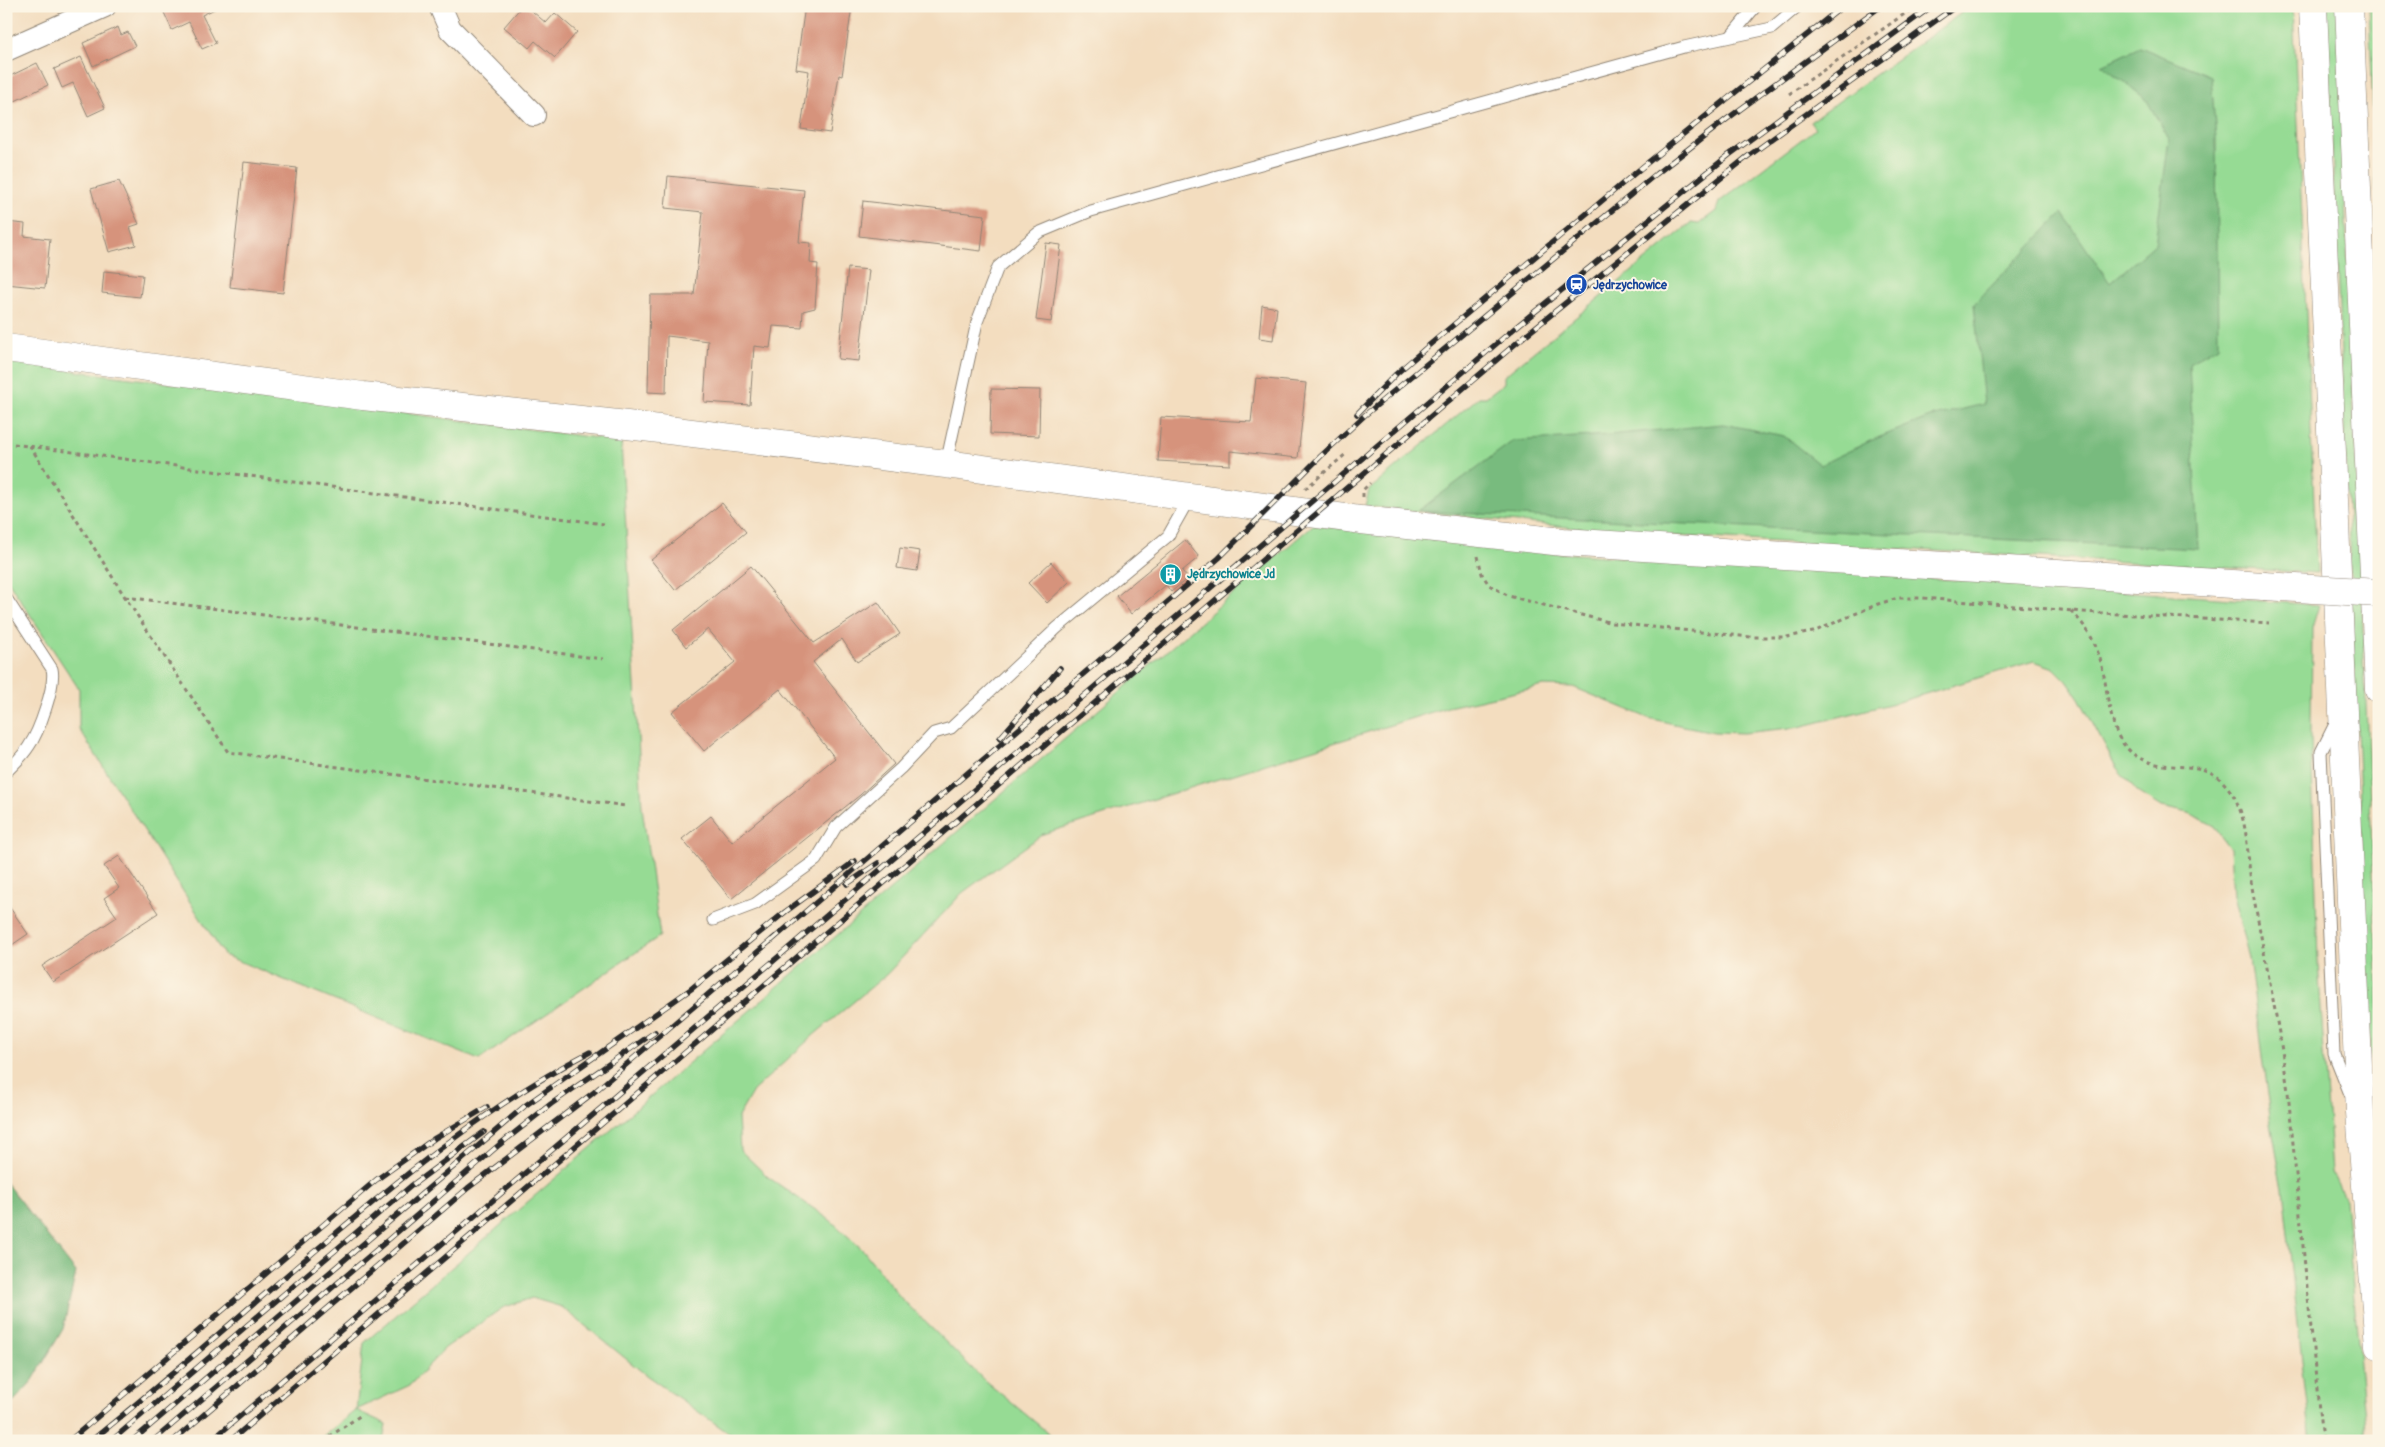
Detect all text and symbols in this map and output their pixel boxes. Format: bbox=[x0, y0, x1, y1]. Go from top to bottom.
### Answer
station icon: Jędrzychowice bbox=[1565, 273, 1589, 297]
place label: Jędrzychowice bbox=[1593, 278, 1668, 293]
building icon: Jędrzychowice Jd bbox=[1159, 562, 1183, 586]
place label: Jędrzychowice Jd bbox=[1187, 567, 1275, 582]

